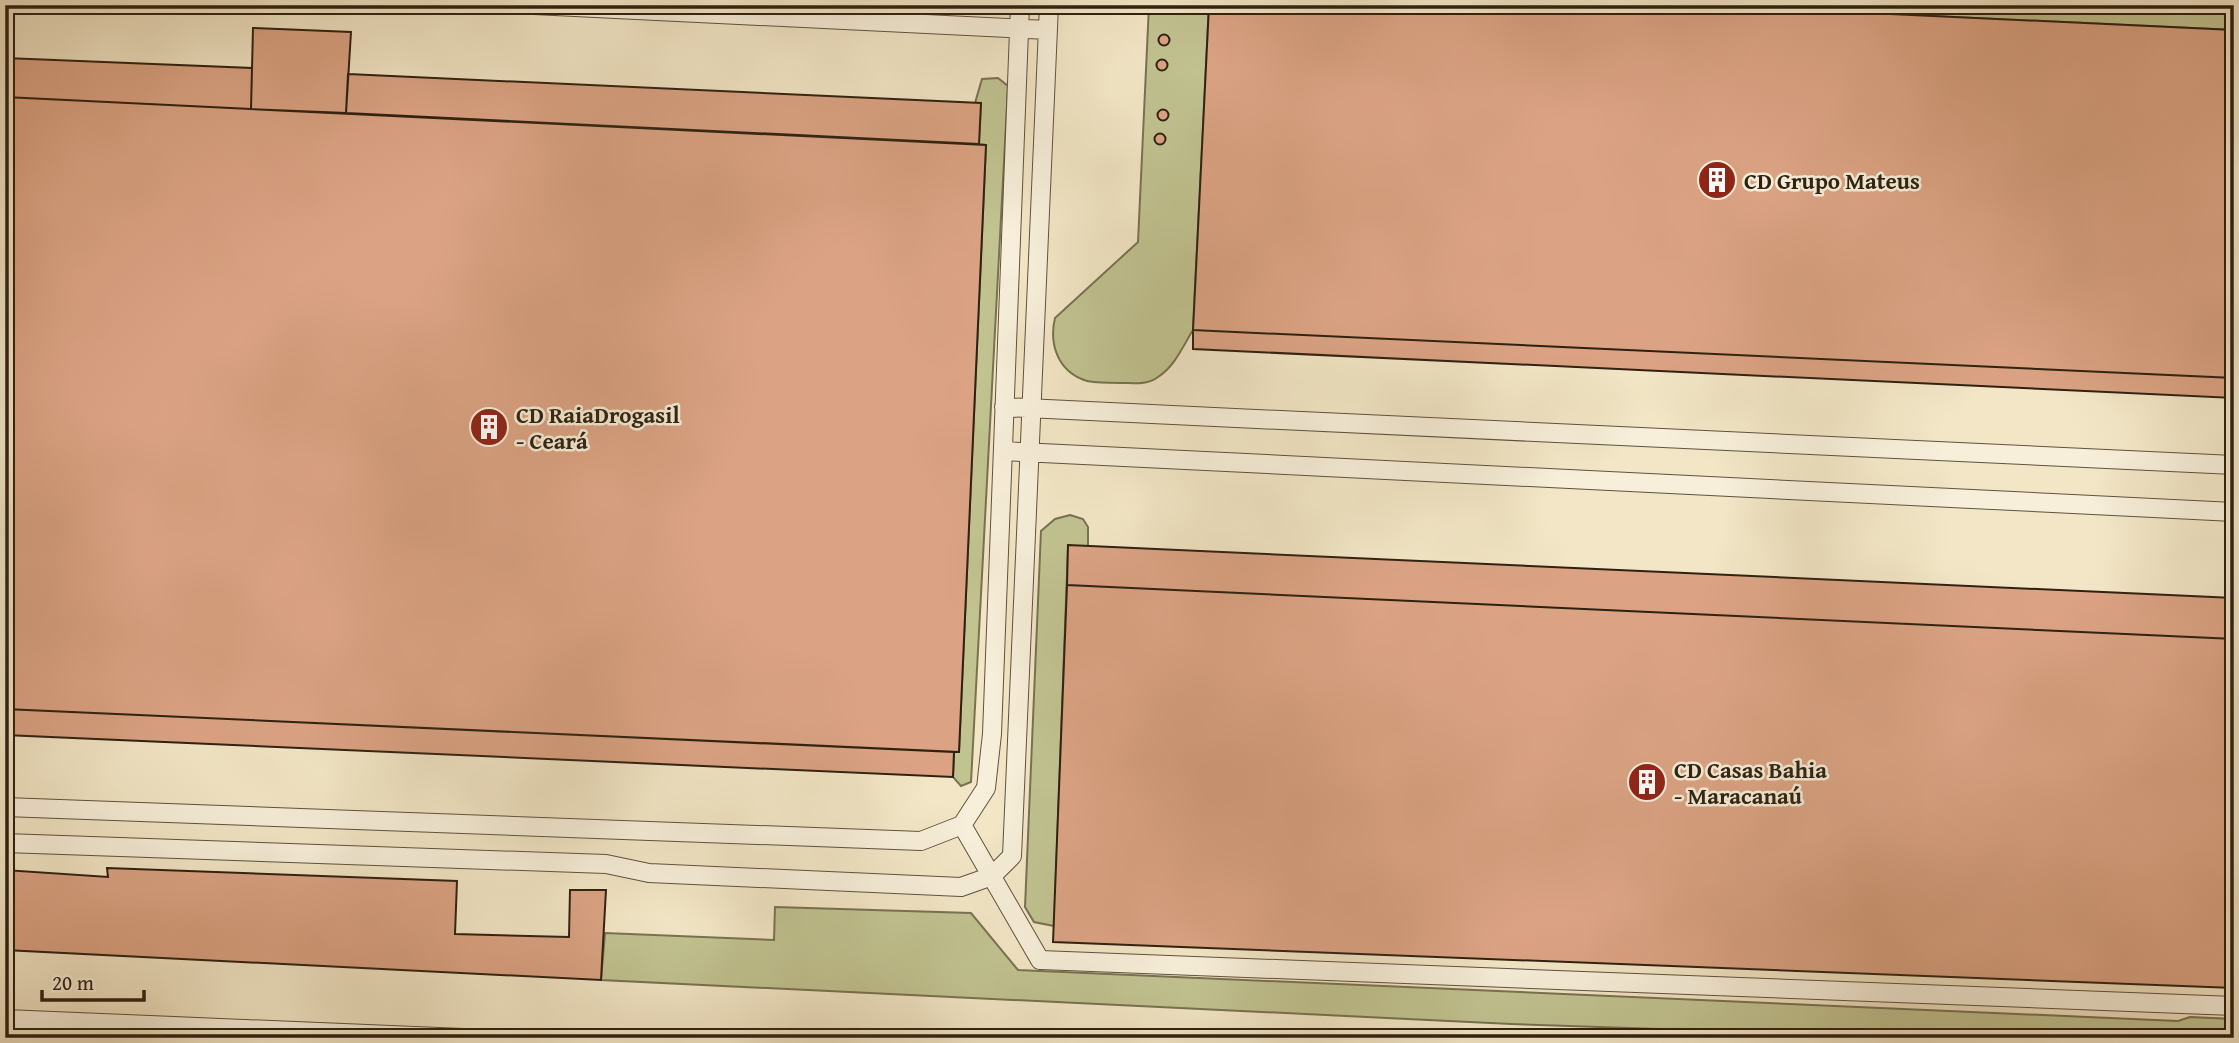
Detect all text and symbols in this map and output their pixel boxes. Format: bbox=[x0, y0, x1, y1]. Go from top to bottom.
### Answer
building icon: CD Grupo Mateus bbox=[1696, 159, 1738, 201]
place label: CD Grupo Mateus bbox=[1744, 164, 1920, 197]
place label: CD RaiaDrogasil - Ceará bbox=[516, 398, 680, 457]
building icon: CD RaiaDrogasil - Ceará bbox=[468, 406, 510, 448]
place label: CD Casas Bahia - Maracanaú bbox=[1674, 753, 1827, 812]
building icon: CD Casas Bahia - Maracanaú bbox=[1626, 761, 1668, 803]
scale bar bbox=[42, 959, 144, 1003]
text: 20 m bbox=[52, 967, 94, 998]

